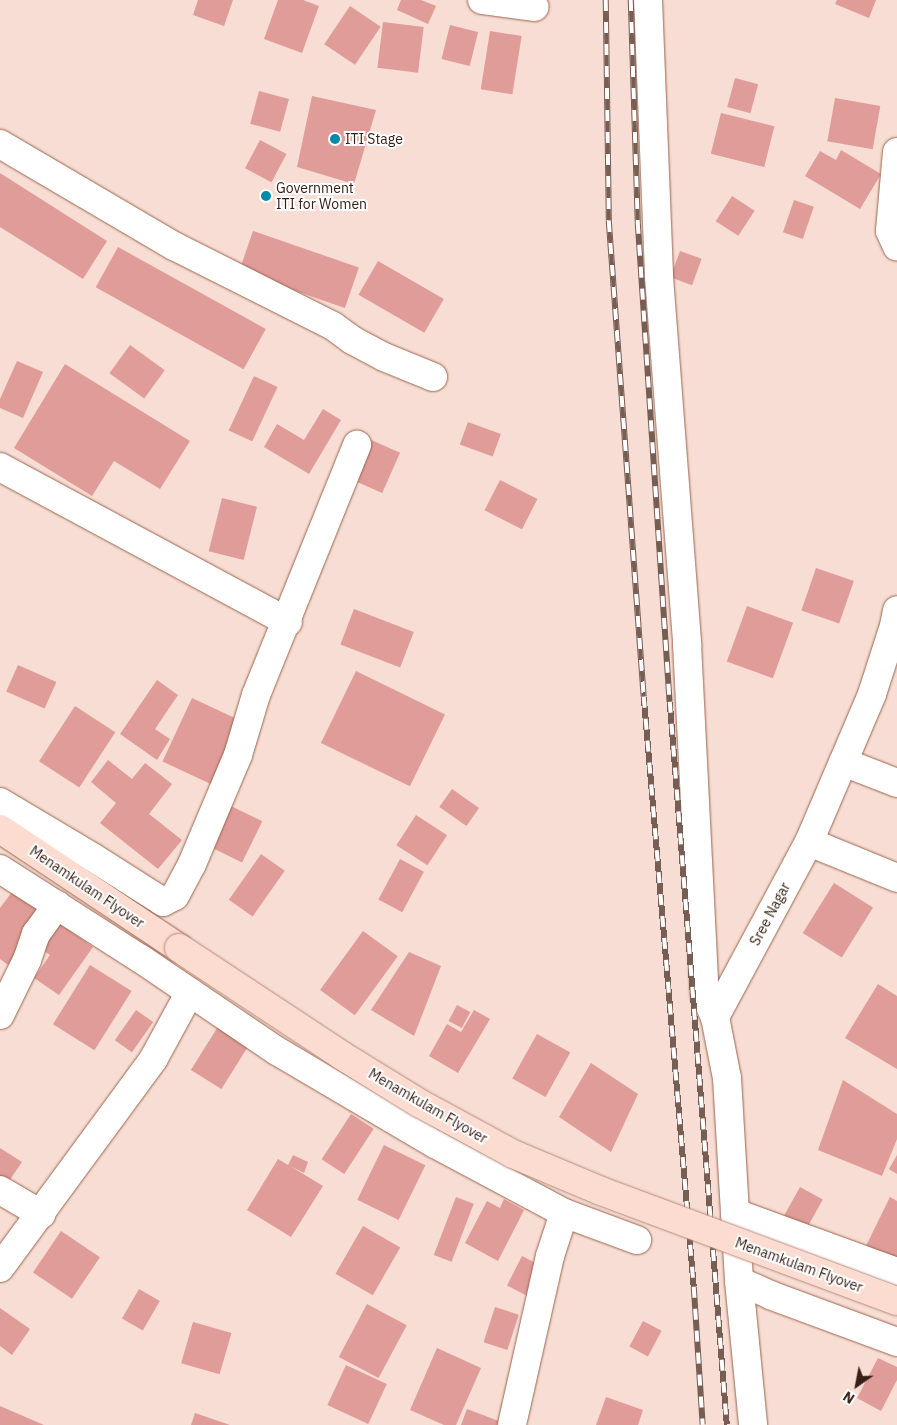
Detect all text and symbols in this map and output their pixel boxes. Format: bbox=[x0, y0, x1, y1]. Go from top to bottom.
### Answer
place label: ITI Stage bbox=[345, 131, 403, 147]
marker: ITI Stage bbox=[329, 133, 341, 145]
place label: Government ITI for Women bbox=[276, 180, 367, 212]
marker: Government ITI for Women bbox=[260, 190, 272, 202]
street label: Menamkulam Flyover bbox=[27, 842, 147, 932]
street label: Sree Nagar bbox=[746, 879, 794, 949]
street label: Menamkulam Flyover bbox=[366, 1065, 490, 1147]
street label: Menamkulam Flyover bbox=[733, 1234, 865, 1296]
north arrow bbox=[832, 1360, 882, 1410]
text: N bbox=[840, 1387, 858, 1408]

